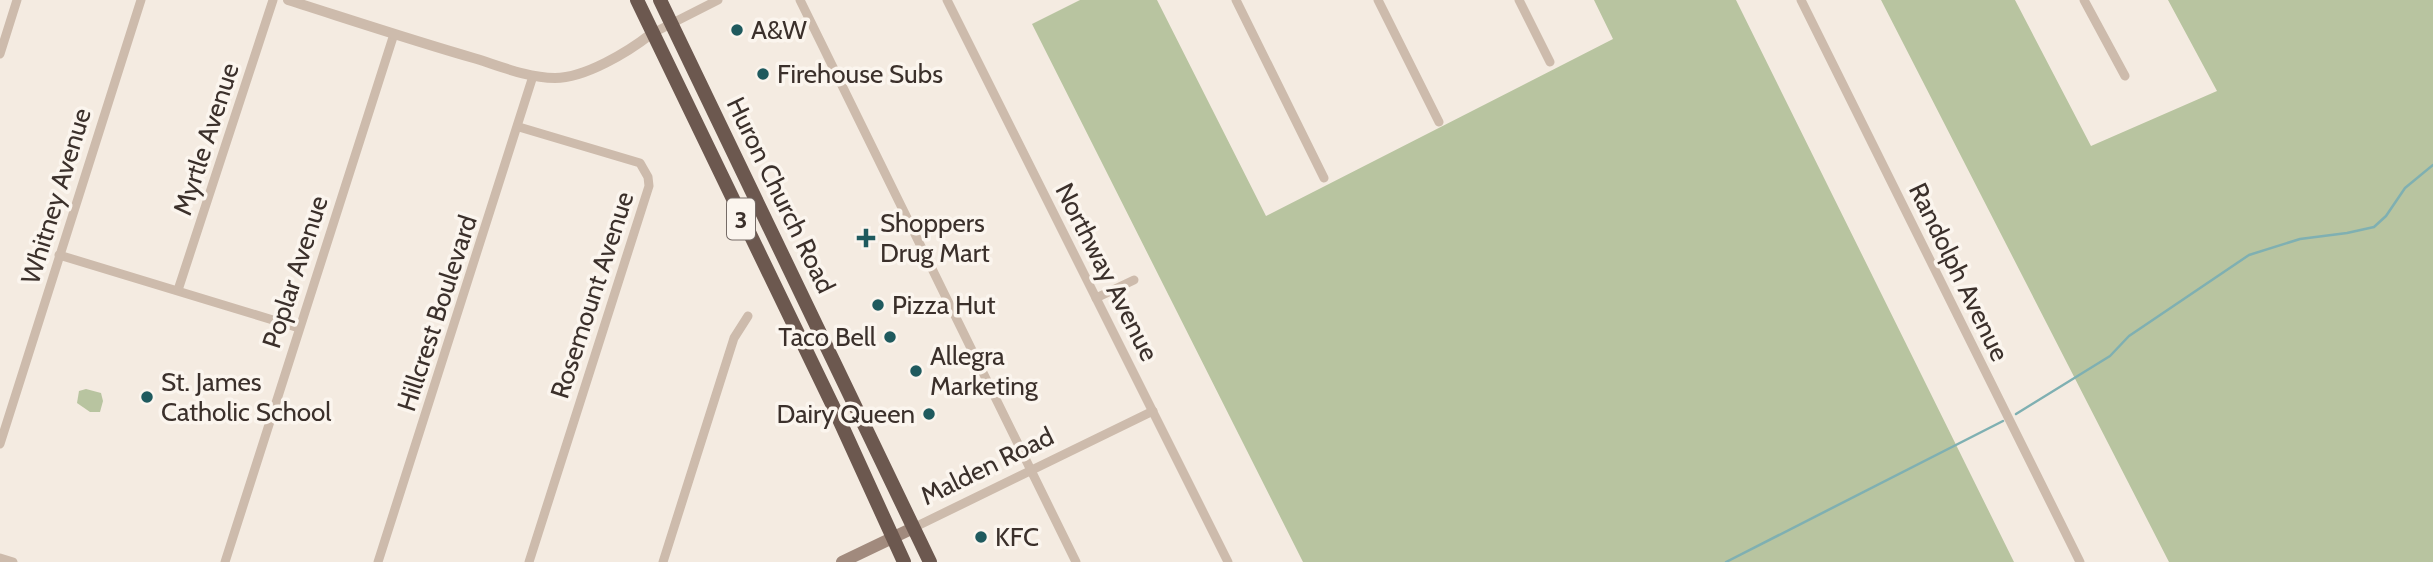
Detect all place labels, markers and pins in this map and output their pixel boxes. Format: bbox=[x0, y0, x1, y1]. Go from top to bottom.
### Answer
place label: A&W bbox=[751, 14, 807, 46]
marker: A&W bbox=[729, 22, 745, 38]
place label: Firehouse Subs bbox=[777, 58, 943, 90]
marker: Firehouse Subs bbox=[755, 66, 771, 82]
place label: Shoppers Drug Mart bbox=[880, 207, 990, 269]
marker: Shoppers Drug Mart bbox=[858, 230, 874, 246]
place label: Pizza Hut bbox=[892, 289, 996, 321]
marker: Pizza Hut bbox=[870, 297, 886, 313]
place label: Taco Bell bbox=[778, 321, 876, 353]
marker: Taco Bell bbox=[882, 329, 898, 345]
place label: Allegra Marketing bbox=[930, 340, 1039, 402]
marker: Allegra Marketing bbox=[908, 363, 924, 379]
place label: St. James Catholic School bbox=[161, 366, 332, 428]
marker: St. James Catholic School bbox=[139, 389, 155, 405]
place label: Dairy Queen bbox=[776, 398, 915, 430]
marker: Dairy Queen bbox=[921, 406, 937, 422]
place label: KFC bbox=[995, 521, 1039, 553]
marker: KFC bbox=[973, 529, 989, 545]

